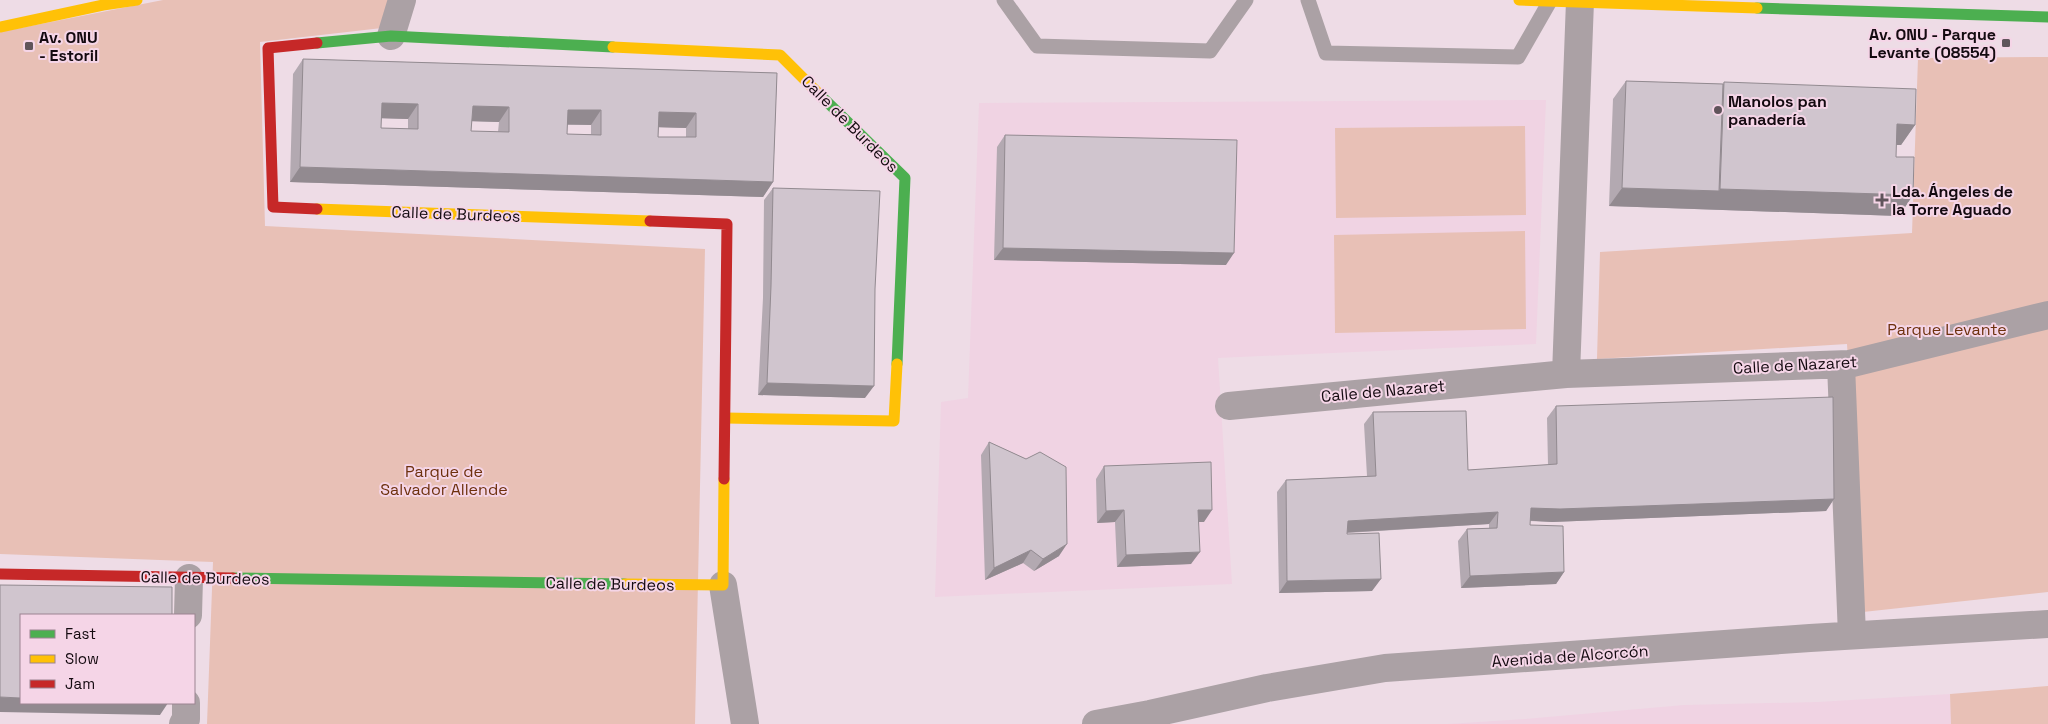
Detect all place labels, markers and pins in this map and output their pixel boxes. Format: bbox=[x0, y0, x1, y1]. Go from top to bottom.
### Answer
place label: Av. ONU - Parque Levante (08554) bbox=[1869, 24, 1996, 63]
place label: Av. ONU - Estoril bbox=[39, 27, 98, 66]
marker: Av. ONU - Parque Levante (08554) bbox=[2000, 37, 2012, 49]
marker: Av. ONU - Estoril bbox=[23, 40, 35, 52]
place label: Manolos pan panadería bbox=[1728, 91, 1827, 130]
marker: Manolos pan panadería bbox=[1712, 104, 1724, 116]
place label: Lda. Ángeles de la Torre Aguado bbox=[1892, 181, 2013, 220]
marker: Lda. Ángeles de la Torre Aguado bbox=[1876, 194, 1888, 206]

